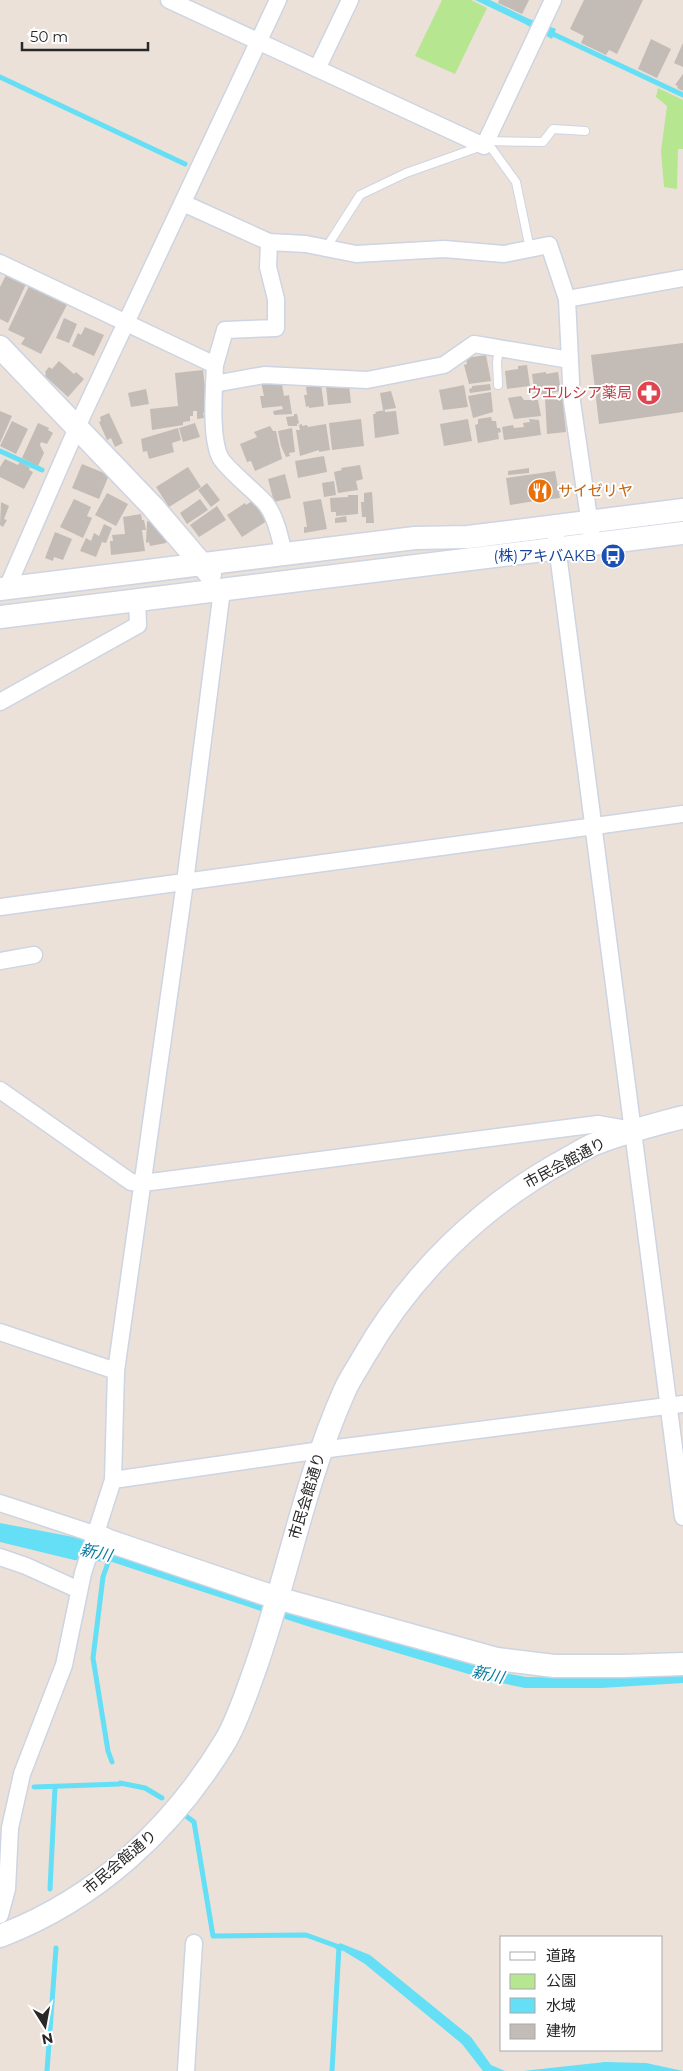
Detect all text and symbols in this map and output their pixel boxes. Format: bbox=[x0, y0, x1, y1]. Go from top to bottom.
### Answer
scale bar bbox=[22, 20, 149, 52]
text: 50 m bbox=[30, 27, 68, 46]
pharmacy icon: ウエルシア薬局 bbox=[636, 380, 662, 406]
place label: ウエルシア薬局 bbox=[527, 383, 632, 402]
restaurant icon: サイゼリヤ bbox=[527, 478, 553, 504]
place label: サイゼリヤ bbox=[558, 481, 633, 500]
bus stop icon: (株)アキバAKB bbox=[600, 543, 626, 569]
place label: (株)アキバAKB bbox=[493, 546, 596, 565]
street label: 市民会館通り bbox=[521, 1133, 609, 1192]
street label: 市民会館通り bbox=[284, 1450, 329, 1542]
water label: 新川 bbox=[78, 1540, 116, 1566]
water label: 新川 bbox=[470, 1662, 508, 1688]
street label: 市民会館通り bbox=[79, 1825, 160, 1898]
legend bbox=[500, 1936, 663, 2051]
text: 道路 bbox=[546, 1946, 576, 1965]
text: 公園 bbox=[546, 1971, 576, 1990]
text: 水域 bbox=[546, 1996, 576, 2015]
north arrow bbox=[20, 2001, 70, 2051]
text: 建物 bbox=[546, 2021, 576, 2040]
text: N bbox=[40, 2029, 55, 2049]

